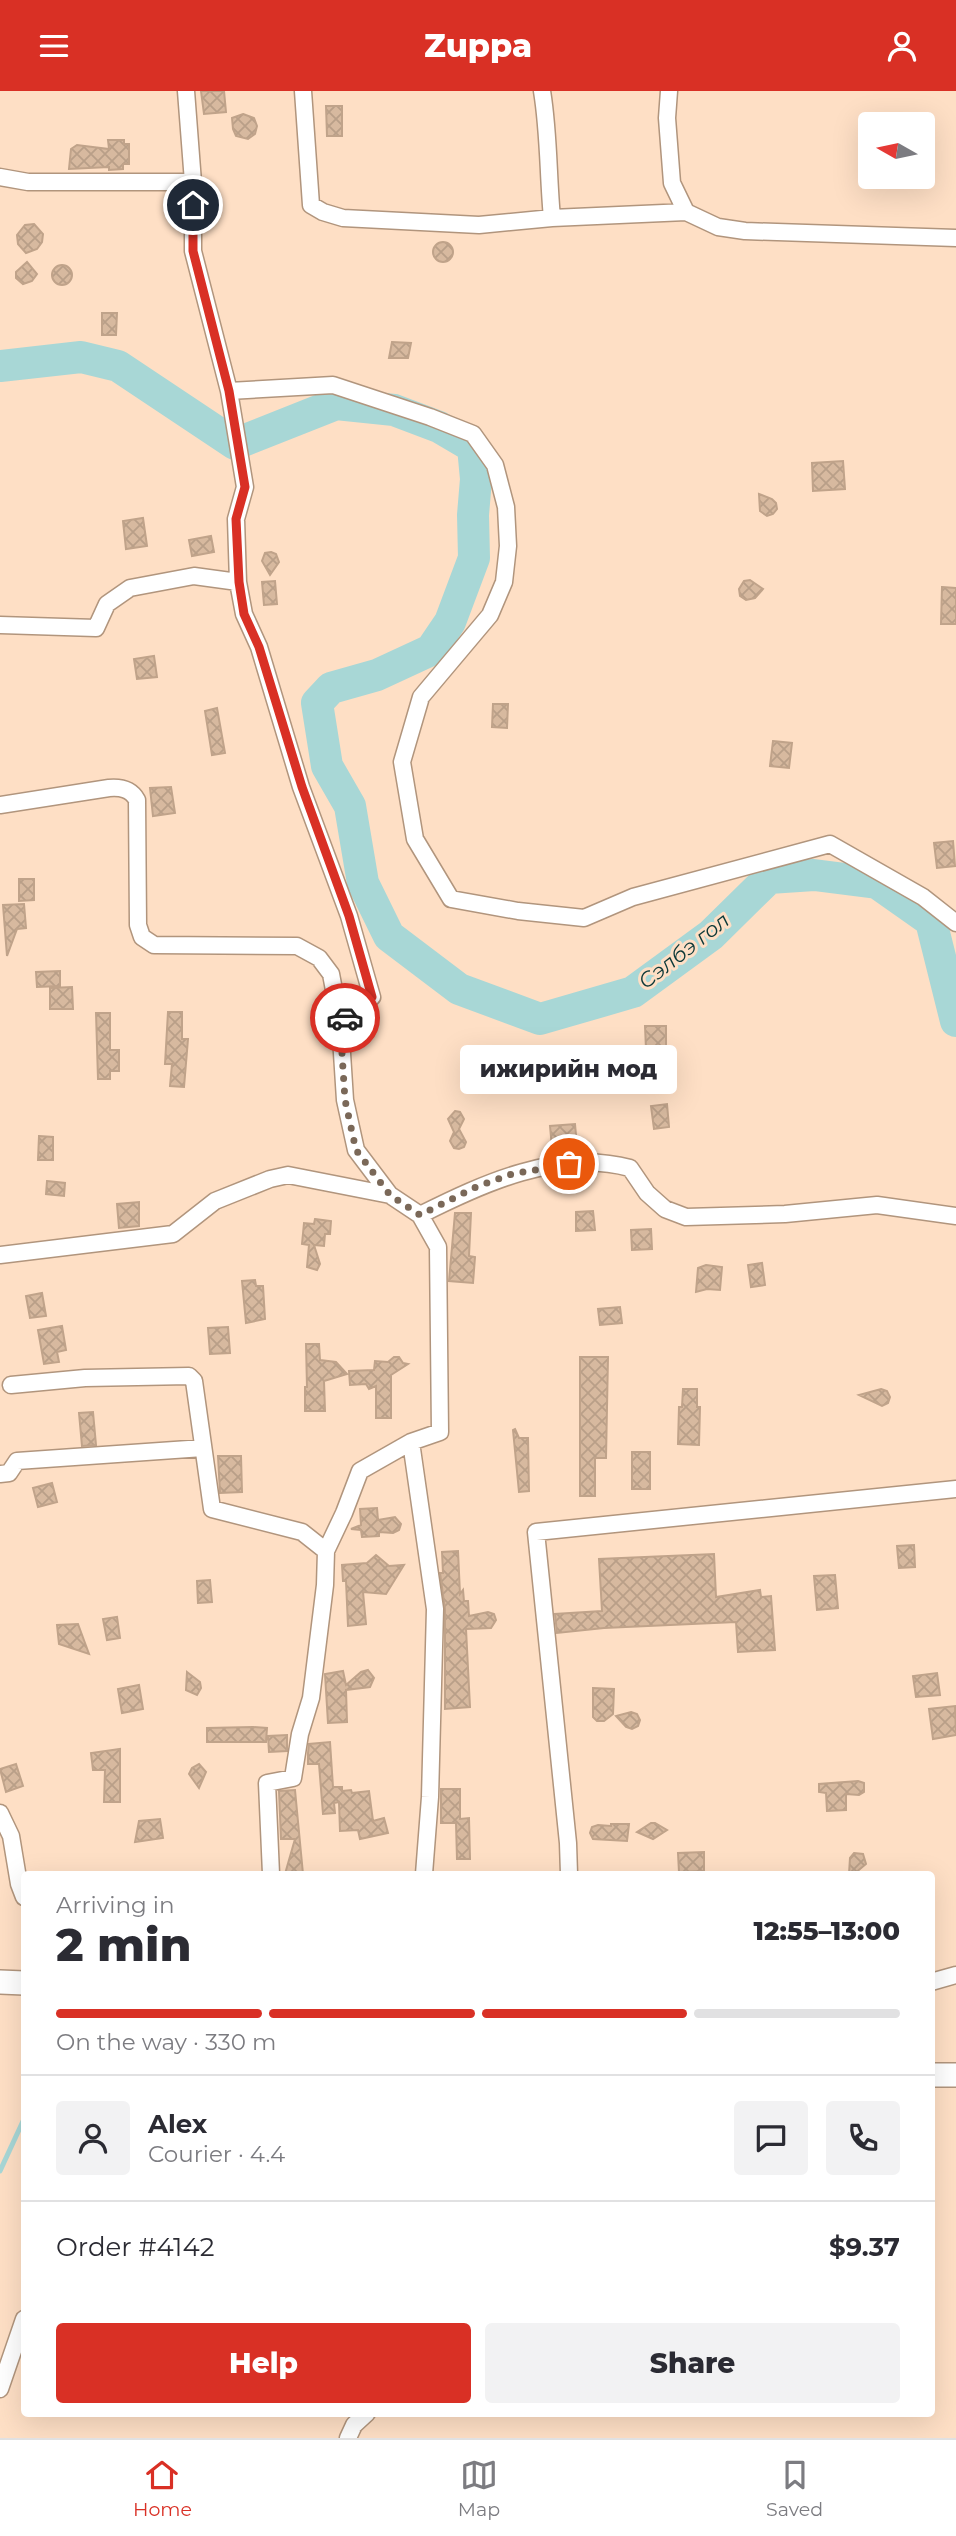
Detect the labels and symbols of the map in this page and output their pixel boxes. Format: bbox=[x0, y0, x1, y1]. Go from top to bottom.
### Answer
north arrow bbox=[858, 112, 934, 189]
pin bbox=[163, 175, 223, 235]
water label: Сэлбэ гол bbox=[633, 907, 734, 994]
courier bbox=[310, 983, 380, 1053]
callout: ижирийн мод bbox=[461, 1045, 678, 1094]
pin bbox=[539, 1134, 599, 1194]

